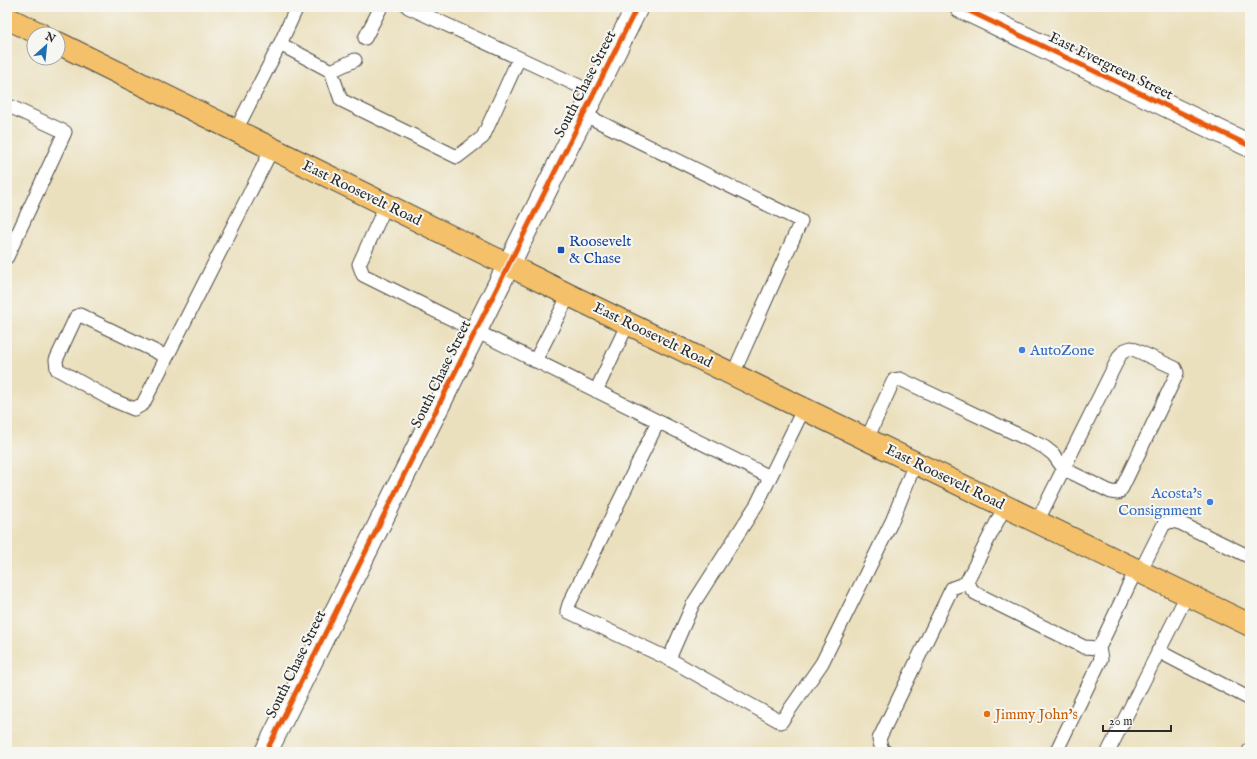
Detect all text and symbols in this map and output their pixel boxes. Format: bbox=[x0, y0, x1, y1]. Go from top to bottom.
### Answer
north arrow bbox=[26, 26, 66, 66]
street label: South Chase Street bbox=[550, 27, 620, 141]
street label: East Evergreen Street bbox=[1046, 28, 1176, 104]
text: N bbox=[42, 29, 58, 47]
street label: East Roosevelt Road bbox=[299, 156, 426, 231]
place label: Roosevelt & Chase bbox=[569, 232, 631, 268]
marker: Roosevelt & Chase bbox=[556, 245, 566, 255]
street label: East Roosevelt Road bbox=[590, 298, 717, 373]
street label: South Chase Street bbox=[407, 317, 475, 431]
place label: AutoZone bbox=[1029, 341, 1095, 360]
marker: AutoZone bbox=[1017, 345, 1027, 355]
street label: East Roosevelt Road bbox=[882, 440, 1009, 515]
place label: Acosta's Consignment bbox=[1118, 484, 1202, 520]
marker: Acosta's Consignment bbox=[1205, 497, 1215, 507]
street label: South Chase Street bbox=[262, 607, 330, 721]
place label: Jimmy John's bbox=[993, 705, 1078, 724]
scale bar bbox=[1103, 707, 1171, 733]
marker: Jimmy John's bbox=[982, 709, 992, 719]
text: 20 m bbox=[1109, 714, 1132, 729]

